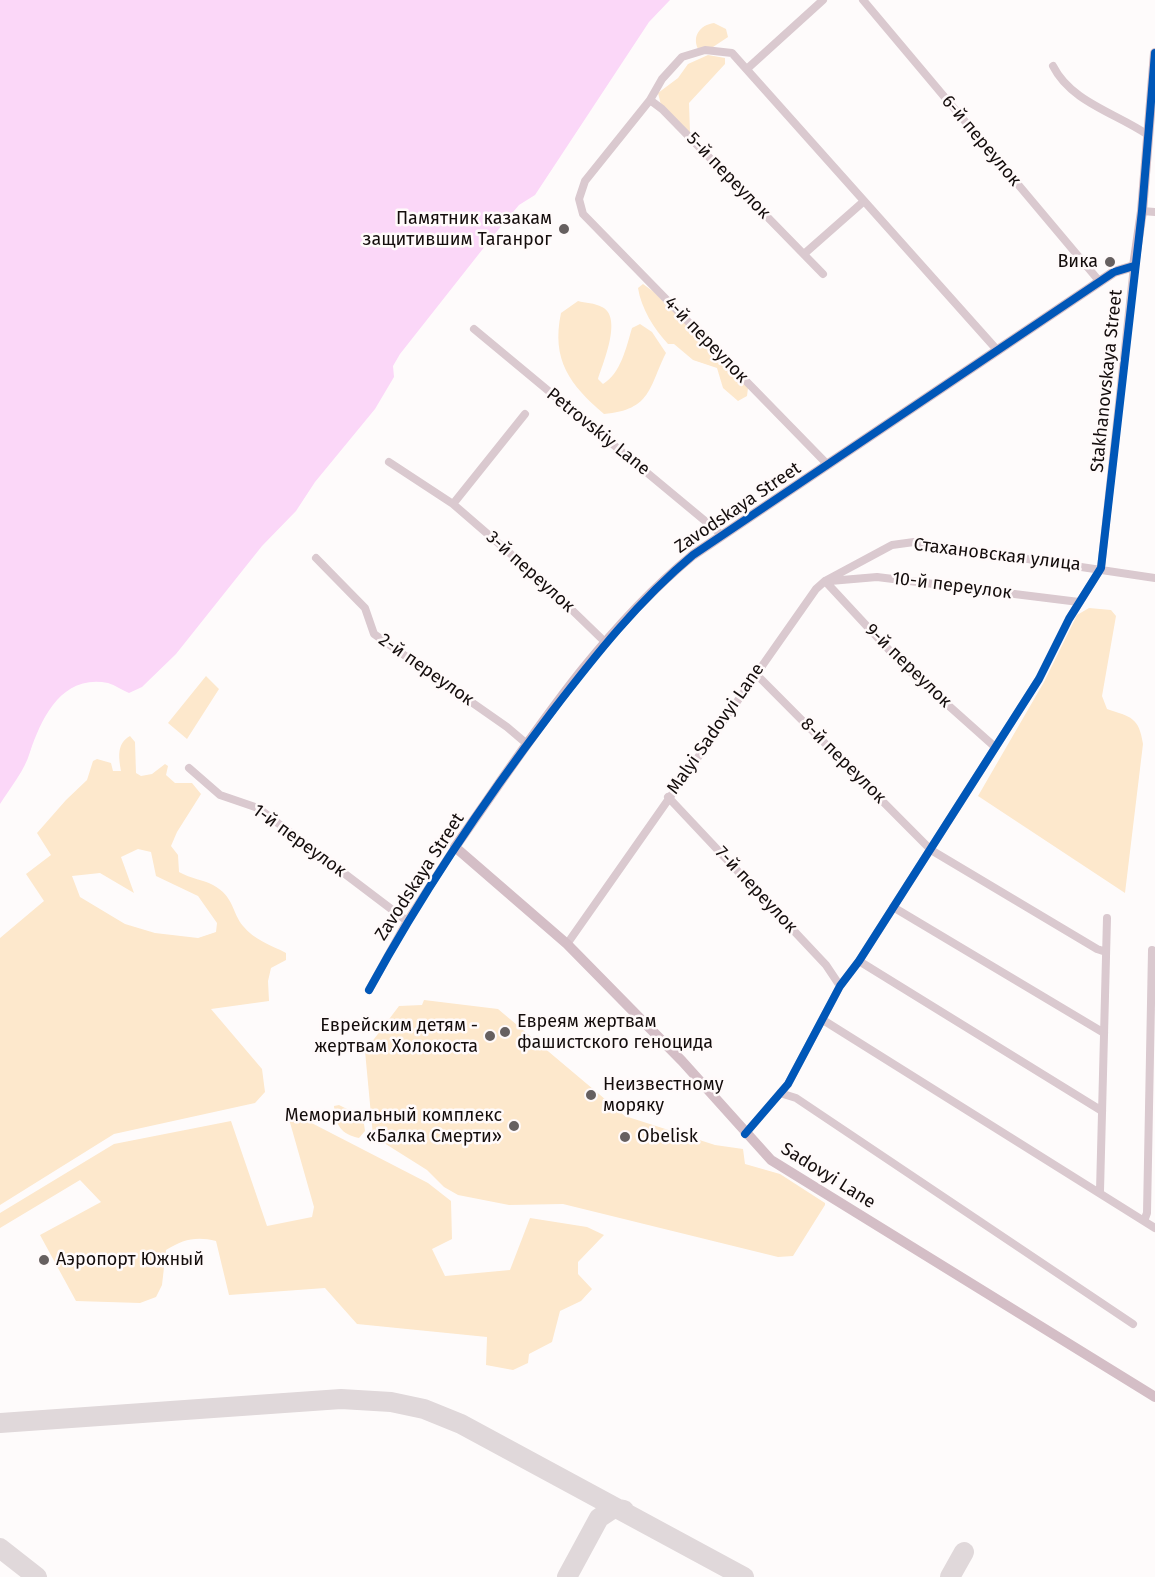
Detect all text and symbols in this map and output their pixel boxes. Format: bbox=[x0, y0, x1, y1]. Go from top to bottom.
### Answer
street label: 6-й переулок bbox=[937, 91, 1025, 191]
street label: 5-й переулок bbox=[681, 128, 775, 224]
place label: Памятник казакам защитившим Таганрог bbox=[363, 208, 552, 250]
marker: Памятник казакам защитившим Таганрог bbox=[557, 222, 571, 236]
place label: Вика bbox=[1057, 251, 1098, 273]
marker: Вика bbox=[1103, 255, 1117, 269]
street label: Stakhanovskaya Street bbox=[1087, 288, 1127, 474]
street label: 4-й переулок bbox=[659, 292, 753, 388]
street label: Petrovskiy Lane bbox=[542, 384, 654, 480]
street label: Zavodskaya Street bbox=[671, 458, 805, 558]
street label: 3-й переулок bbox=[481, 527, 579, 617]
street label: Стахановская улица bbox=[912, 534, 1082, 576]
street label: 10-й переулок bbox=[891, 568, 1013, 604]
street label: 9-й переулок bbox=[860, 619, 956, 713]
street label: 2-й переулок bbox=[374, 629, 478, 711]
street label: Malyi Sadovyi Lane bbox=[663, 659, 769, 799]
street label: 8-й переулок bbox=[796, 714, 890, 808]
street label: 1-й переулок bbox=[248, 800, 350, 882]
street label: Zavodskaya Street bbox=[371, 809, 469, 945]
street label: 7-й переулок bbox=[710, 842, 802, 938]
place label: Евреям жертвам фашистского геноцида bbox=[517, 1011, 713, 1054]
place label: Еврейским детям - жертвам Холокоста bbox=[314, 1015, 478, 1058]
marker: Евреям жертвам фашистского геноцида bbox=[498, 1025, 512, 1039]
marker: Еврейским детям - жертвам Холокоста bbox=[483, 1029, 497, 1043]
place label: Неизвестному моряку bbox=[603, 1074, 724, 1116]
marker: Неизвестному моряку bbox=[584, 1088, 598, 1102]
place label: Мемориальный комплекс «Балка Смерти» bbox=[285, 1105, 502, 1148]
marker: Мемориальный комплекс «Балка Смерти» bbox=[507, 1119, 521, 1133]
place label: Obelisk bbox=[637, 1126, 698, 1148]
marker: Obelisk bbox=[618, 1130, 632, 1144]
street label: Sadovyi Lane bbox=[777, 1138, 879, 1214]
place label: Аэропорт Южный bbox=[56, 1249, 204, 1271]
marker: Аэропорт Южный bbox=[37, 1253, 51, 1267]

